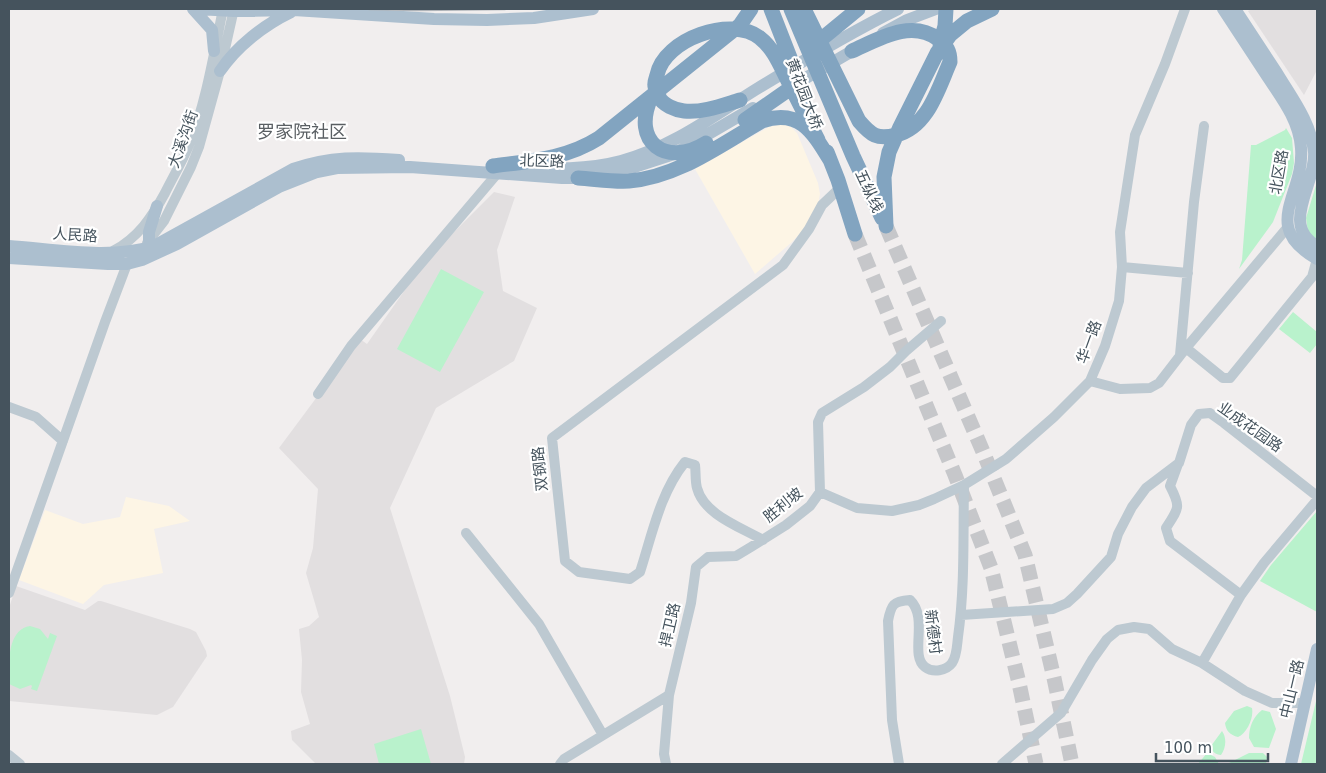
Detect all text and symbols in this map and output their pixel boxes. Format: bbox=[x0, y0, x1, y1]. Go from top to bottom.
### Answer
street label: 黄花园大桥 bbox=[782, 56, 826, 132]
street label: 大溪沟街 bbox=[164, 108, 202, 170]
district label: 罗家院社区 bbox=[257, 121, 347, 142]
street label: 北区路 bbox=[1266, 148, 1292, 196]
street label: 北区路 bbox=[519, 151, 565, 171]
street label: 五纵线 bbox=[851, 167, 887, 215]
street label: 人民路 bbox=[52, 224, 98, 246]
street label: 华一路 bbox=[1073, 318, 1105, 366]
street label: 业成花园路 bbox=[1214, 398, 1286, 456]
street label: 双钢路 bbox=[529, 446, 551, 492]
street label: 胜利坡 bbox=[760, 484, 806, 526]
street label: 捍卫路 bbox=[656, 601, 684, 649]
street label: 新德村 bbox=[921, 609, 945, 655]
street label: 中山一路 bbox=[1276, 658, 1308, 720]
scale bar bbox=[1156, 730, 1268, 762]
text: 100 m bbox=[1164, 739, 1212, 757]

